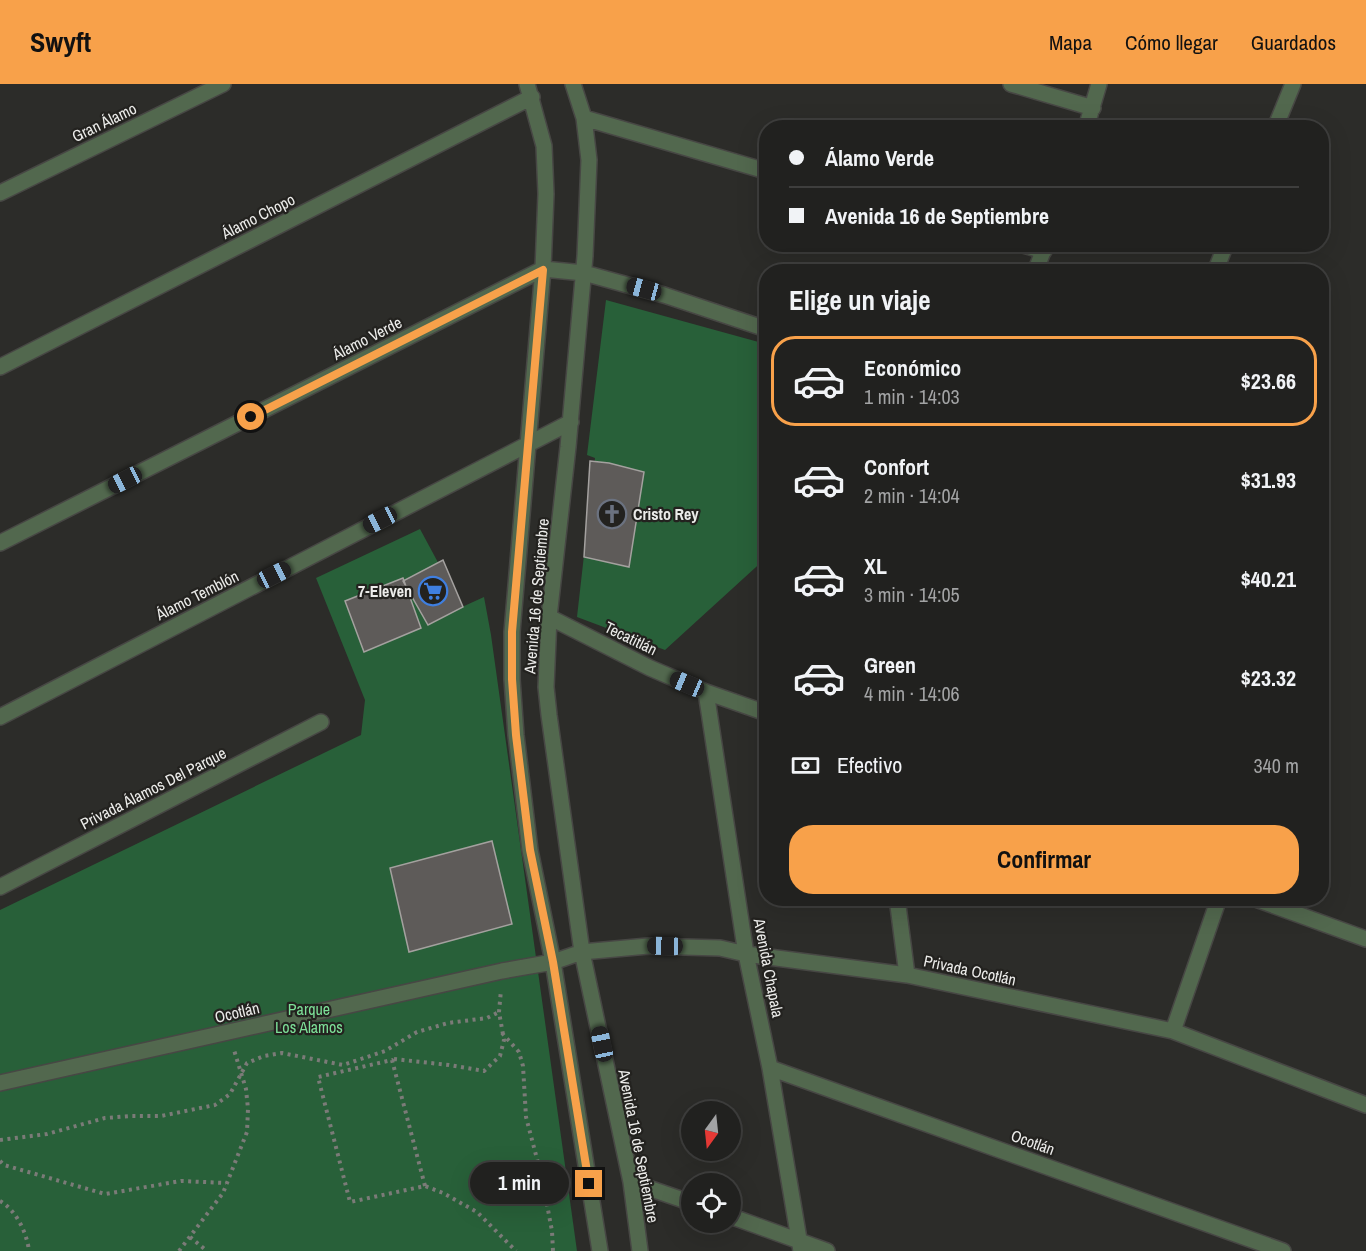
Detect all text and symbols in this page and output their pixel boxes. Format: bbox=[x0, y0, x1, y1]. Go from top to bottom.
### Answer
text: Swyft bbox=[30, 23, 91, 61]
text: Mapa bbox=[1049, 28, 1092, 57]
text: Cómo llegar bbox=[1125, 28, 1218, 57]
text: Guardados bbox=[1251, 28, 1336, 57]
street label: Gran Álamo bbox=[68, 97, 140, 147]
text: Álamo Verde bbox=[825, 143, 934, 173]
street label: Álamo Chopo bbox=[217, 188, 298, 244]
text: Avenida 16 de Septiembre bbox=[825, 201, 1049, 231]
car bbox=[624, 276, 664, 302]
text: Elige un viaje bbox=[789, 282, 931, 318]
street label: Álamo Verde bbox=[328, 311, 405, 365]
text: Económico bbox=[864, 353, 961, 383]
icon: car bbox=[792, 354, 846, 408]
text: $23.66 bbox=[1241, 366, 1296, 396]
text: 1 min · 14:03 bbox=[864, 383, 960, 410]
route start bbox=[237, 403, 264, 430]
text: Confort bbox=[864, 452, 929, 482]
icon: car bbox=[792, 453, 846, 507]
car bbox=[105, 464, 145, 496]
text: $31.93 bbox=[1241, 465, 1296, 495]
text: 2 min · 14:04 bbox=[864, 482, 960, 509]
church icon: Cristo Rey bbox=[596, 498, 628, 530]
place label: Cristo Rey bbox=[633, 503, 699, 525]
car bbox=[360, 504, 400, 536]
street label: Avenida 16 de Septiembre bbox=[518, 517, 554, 676]
text: XL bbox=[864, 551, 887, 581]
icon: car bbox=[792, 552, 846, 606]
car bbox=[254, 559, 294, 591]
text: $40.21 bbox=[1241, 564, 1296, 594]
street label: Álamo Temblón bbox=[151, 565, 242, 626]
supermarket icon: 7-Eleven bbox=[417, 575, 449, 607]
place label: 7-Eleven bbox=[358, 580, 412, 602]
text: 3 min · 14:05 bbox=[864, 581, 960, 608]
street label: Tecatitlán bbox=[601, 616, 661, 660]
text: Green bbox=[864, 650, 916, 680]
icon: car bbox=[792, 651, 846, 705]
text: $23.32 bbox=[1241, 663, 1296, 693]
car bbox=[667, 669, 707, 699]
text: 4 min · 14:06 bbox=[864, 680, 960, 707]
street label: Privada Álamos Del Parque bbox=[76, 742, 230, 834]
icon: cash bbox=[789, 749, 822, 782]
text: Efectivo bbox=[837, 750, 902, 780]
text: 340 m bbox=[1253, 752, 1299, 779]
button: Confirmar bbox=[789, 825, 1299, 894]
street label: Avenida Chapala bbox=[748, 916, 790, 1020]
car bbox=[647, 937, 683, 955]
street label: Privada Ocotlán bbox=[922, 949, 1018, 991]
street label: Ocotlán bbox=[212, 996, 262, 1028]
park label: Parque Los Alamos bbox=[275, 998, 343, 1038]
car bbox=[589, 1025, 615, 1063]
street label: Avenida 16 de Septiembre bbox=[613, 1066, 665, 1225]
north arrow bbox=[681, 1101, 741, 1161]
map controls bbox=[681, 1101, 741, 1233]
street label: Ocotlán bbox=[1008, 1124, 1058, 1160]
callout: 1 min bbox=[469, 1163, 568, 1205]
text: 1 min bbox=[498, 1169, 541, 1196]
route end bbox=[575, 1170, 602, 1197]
button: locate bbox=[681, 1173, 741, 1233]

